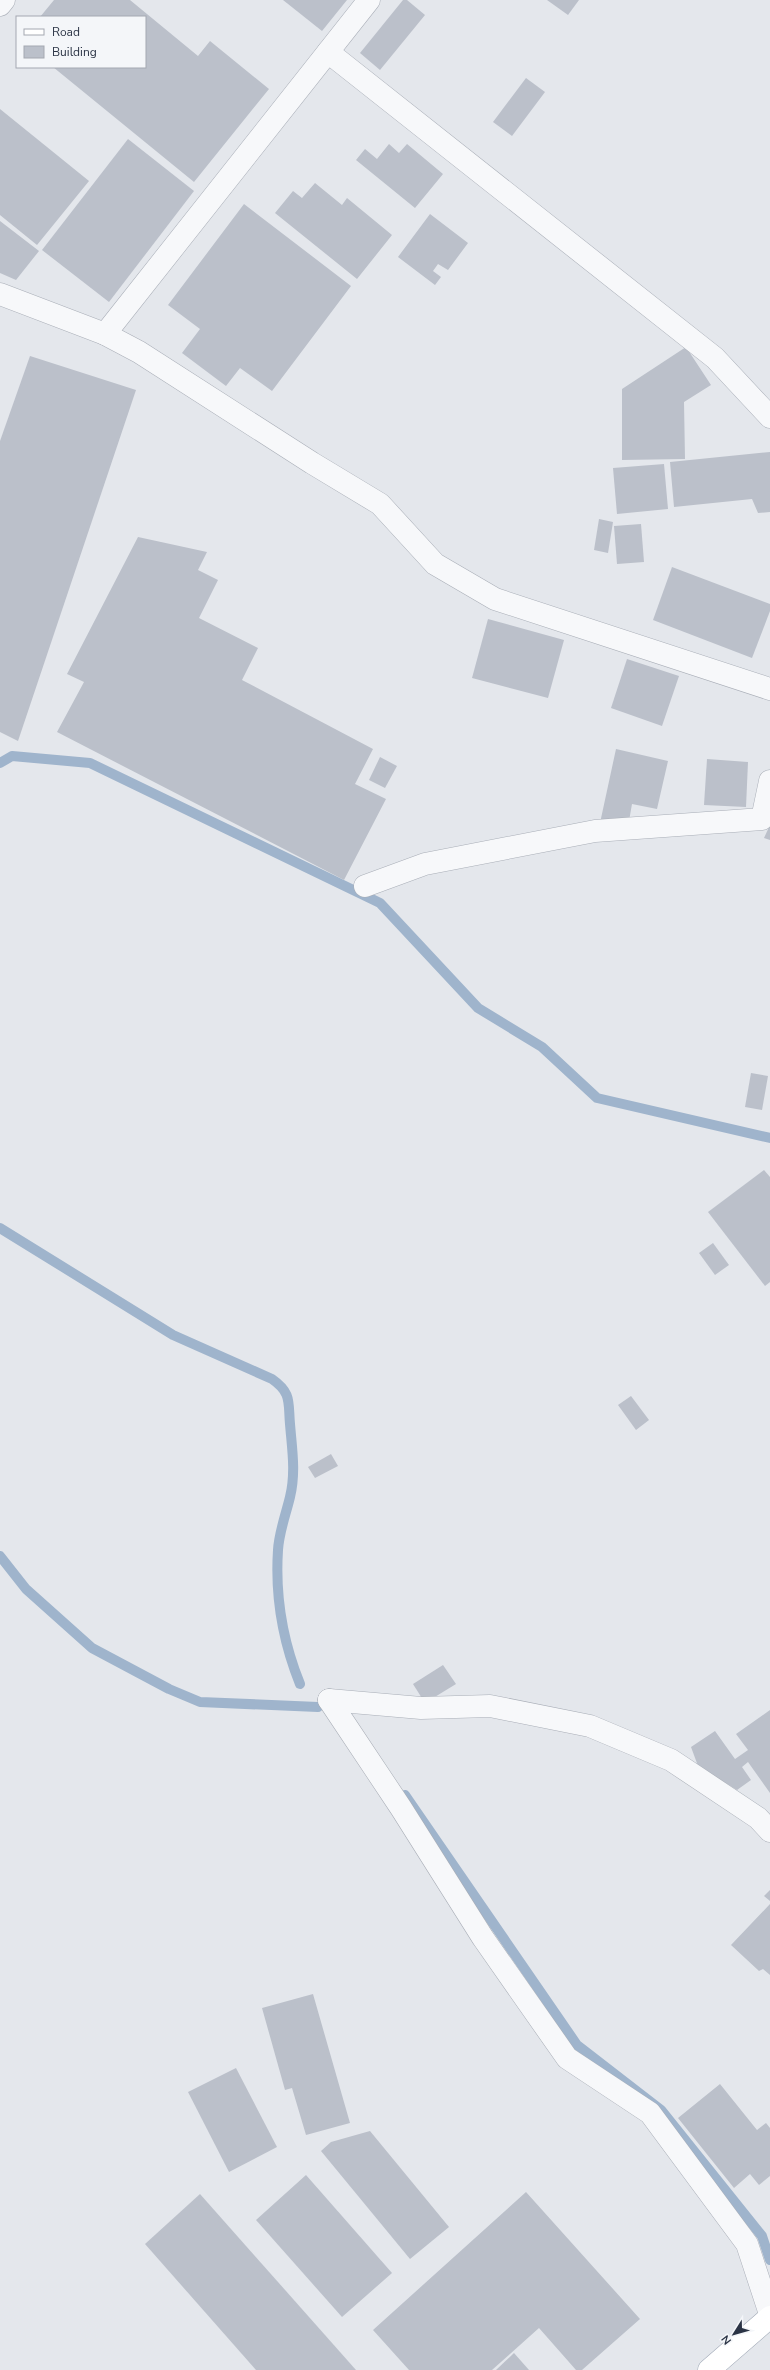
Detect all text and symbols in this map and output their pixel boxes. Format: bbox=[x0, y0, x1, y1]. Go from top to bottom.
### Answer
legend bbox=[16, 16, 146, 68]
text: Road bbox=[52, 24, 80, 40]
text: Building bbox=[52, 44, 97, 60]
north arrow bbox=[714, 2314, 754, 2354]
text: N bbox=[718, 2332, 735, 2348]

